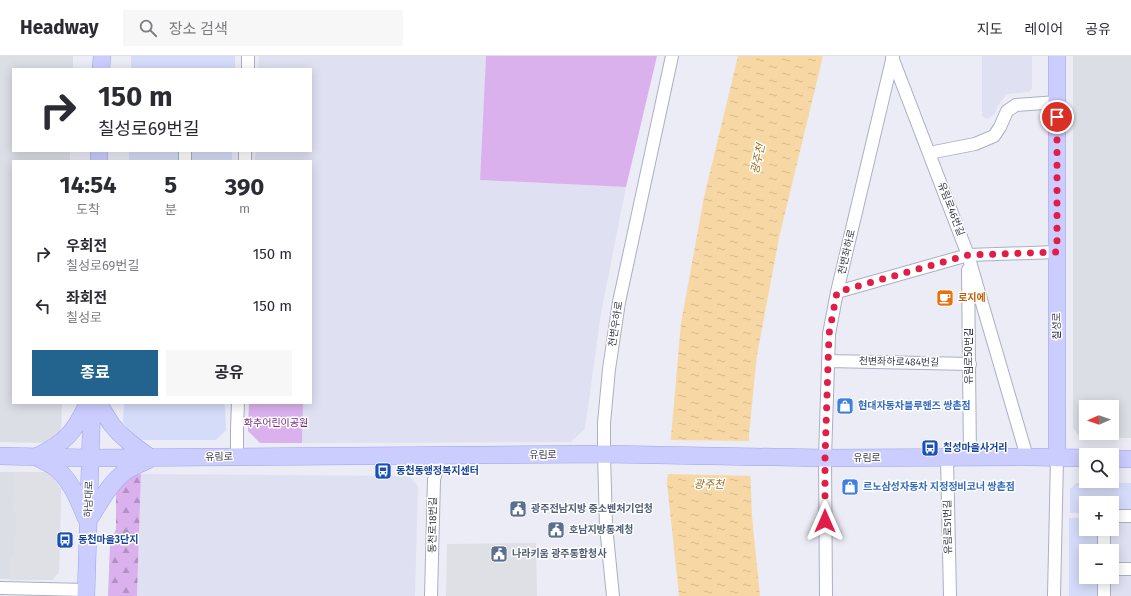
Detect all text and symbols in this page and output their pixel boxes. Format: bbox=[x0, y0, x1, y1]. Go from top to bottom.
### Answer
search box bbox=[123, 10, 403, 46]
text: Headway bbox=[20, 16, 99, 39]
icon: search bbox=[137, 17, 159, 39]
text: 장소 검색 bbox=[169, 20, 228, 38]
text: 지도 bbox=[977, 21, 1003, 38]
text: 레이어 bbox=[1025, 21, 1063, 38]
text: 공유 bbox=[1085, 21, 1111, 38]
text: 150 m bbox=[98, 80, 173, 113]
icon: right bbox=[32, 84, 84, 136]
pin bbox=[1040, 100, 1074, 134]
icon: arrive bbox=[1046, 106, 1068, 128]
text: 칠성로69번길 bbox=[98, 118, 200, 140]
water label: 광주천 bbox=[748, 141, 768, 175]
text: 14:54 bbox=[60, 171, 117, 199]
text: 5 bbox=[164, 171, 177, 199]
text: 390 bbox=[225, 173, 264, 201]
street label: 유림로46번길 bbox=[935, 180, 967, 238]
text: m bbox=[239, 201, 250, 216]
text: 도착 bbox=[76, 202, 100, 217]
text: 분 bbox=[165, 202, 177, 217]
street label: 천변좌하로 bbox=[836, 228, 858, 276]
text: 우회전 bbox=[66, 237, 107, 255]
icon: right bbox=[32, 243, 54, 265]
text: 150 m bbox=[253, 245, 292, 263]
text: 칠성로69번길 bbox=[66, 258, 139, 273]
cafe icon: 로지에 bbox=[935, 288, 955, 308]
text: 좌회전 bbox=[66, 289, 107, 307]
place label: 로지에 bbox=[958, 292, 986, 304]
icon: left bbox=[32, 295, 54, 317]
text: 150 m bbox=[253, 297, 292, 315]
street label: 천변우하로 bbox=[606, 300, 626, 348]
text: 칠성로 bbox=[66, 310, 102, 325]
street label: 칠성로 bbox=[1051, 312, 1063, 340]
street label: 유림로50번길 bbox=[963, 328, 975, 384]
button: 종료 bbox=[32, 350, 158, 396]
button: 공유 bbox=[166, 350, 292, 396]
street label: 천변좌하로484번길 bbox=[859, 355, 939, 369]
shop icon: 현대자동차블루핸즈 쌍촌점 bbox=[835, 396, 855, 416]
place label: 현대자동차블루핸즈 쌍촌점 bbox=[858, 399, 971, 412]
north arrow bbox=[1079, 400, 1119, 440]
map controls bbox=[1079, 400, 1119, 584]
park label: 화추어린이공원 bbox=[244, 417, 308, 429]
bus stop icon: 칠성마을사거리 bbox=[920, 438, 940, 458]
place label: 칠성마을사거리 bbox=[943, 441, 1007, 454]
button: search bbox=[1079, 448, 1119, 488]
street label: 유림로 bbox=[529, 449, 557, 461]
street label: 유림로 bbox=[205, 451, 233, 463]
street label: 유림로 bbox=[853, 452, 881, 464]
bus stop icon: 동천동행정복지센터 bbox=[373, 461, 393, 481]
place label: 동천동행정복지센터 bbox=[396, 464, 479, 477]
shop icon: 르노삼성자동차 지정정비코너 쌍촌점 bbox=[840, 477, 860, 497]
water label: 광주천 bbox=[694, 478, 726, 491]
street label: 하남대로 bbox=[82, 480, 96, 518]
place label: 르노삼성자동차 지정정비코너 쌍촌점 bbox=[863, 481, 1015, 493]
button: + bbox=[1079, 496, 1119, 536]
street label: 동천로18번길 bbox=[427, 497, 439, 553]
public building icon: 광주전남지방 중소벤처기업청 bbox=[508, 499, 528, 519]
street label: 유림로51번길 bbox=[942, 499, 954, 555]
position arrow bbox=[804, 500, 846, 542]
place label: 광주전남지방 중소벤처기업청 bbox=[531, 503, 653, 515]
public building icon: 호남지방통계청 bbox=[546, 520, 566, 540]
place label: 호남지방통계청 bbox=[569, 524, 633, 536]
bus stop icon: 동천마을3단지 bbox=[55, 530, 75, 550]
place label: 동천마을3단지 bbox=[78, 533, 138, 546]
public building icon: 나라키움 광주통합청사 bbox=[489, 544, 509, 564]
button: − bbox=[1079, 544, 1119, 584]
place label: 나라키움 광주통합청사 bbox=[512, 547, 607, 560]

